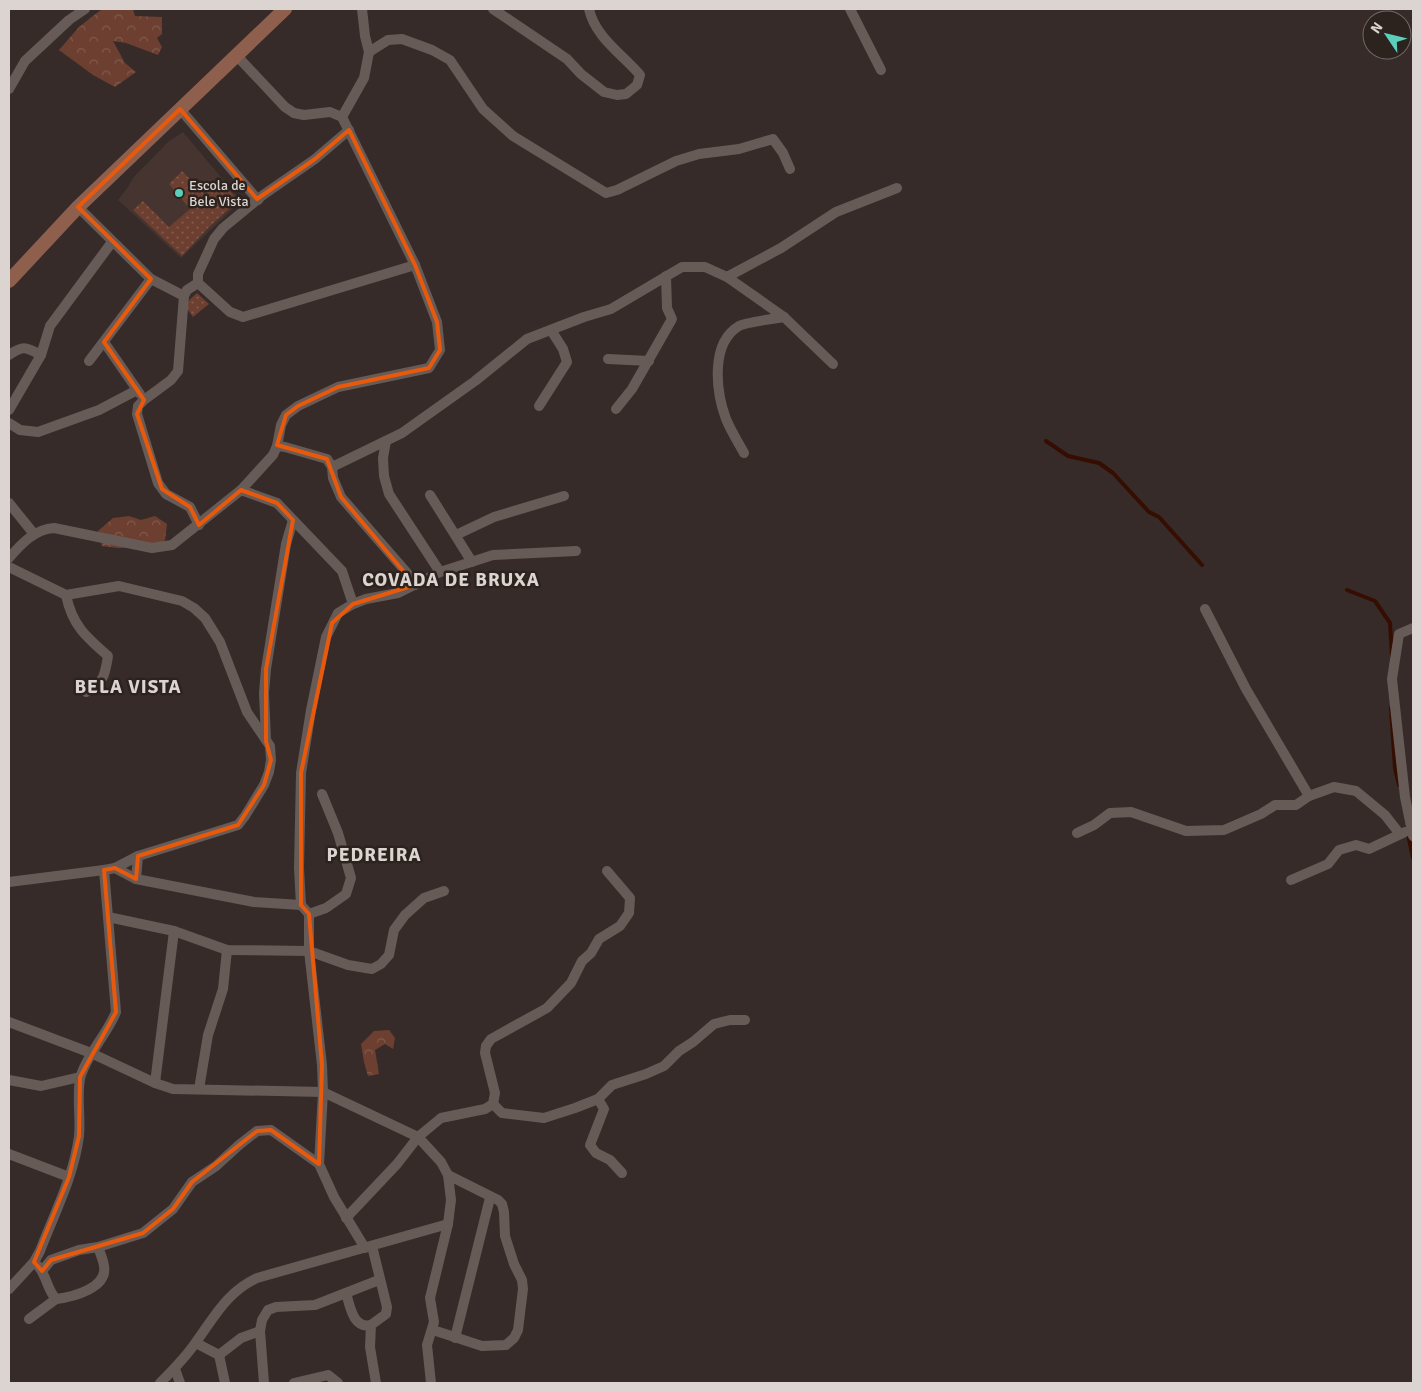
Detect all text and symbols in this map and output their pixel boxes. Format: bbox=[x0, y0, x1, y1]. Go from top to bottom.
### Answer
north arrow bbox=[1362, 10, 1412, 60]
text: N bbox=[1367, 19, 1387, 37]
place label: Escola de Bele Vista bbox=[189, 177, 249, 210]
marker: Escola de Bele Vista bbox=[173, 187, 185, 199]
district label: COVADA DE BRUXA bbox=[362, 568, 540, 592]
district label: BELA VISTA bbox=[74, 675, 182, 699]
district label: PEDREIRA bbox=[326, 843, 422, 867]

